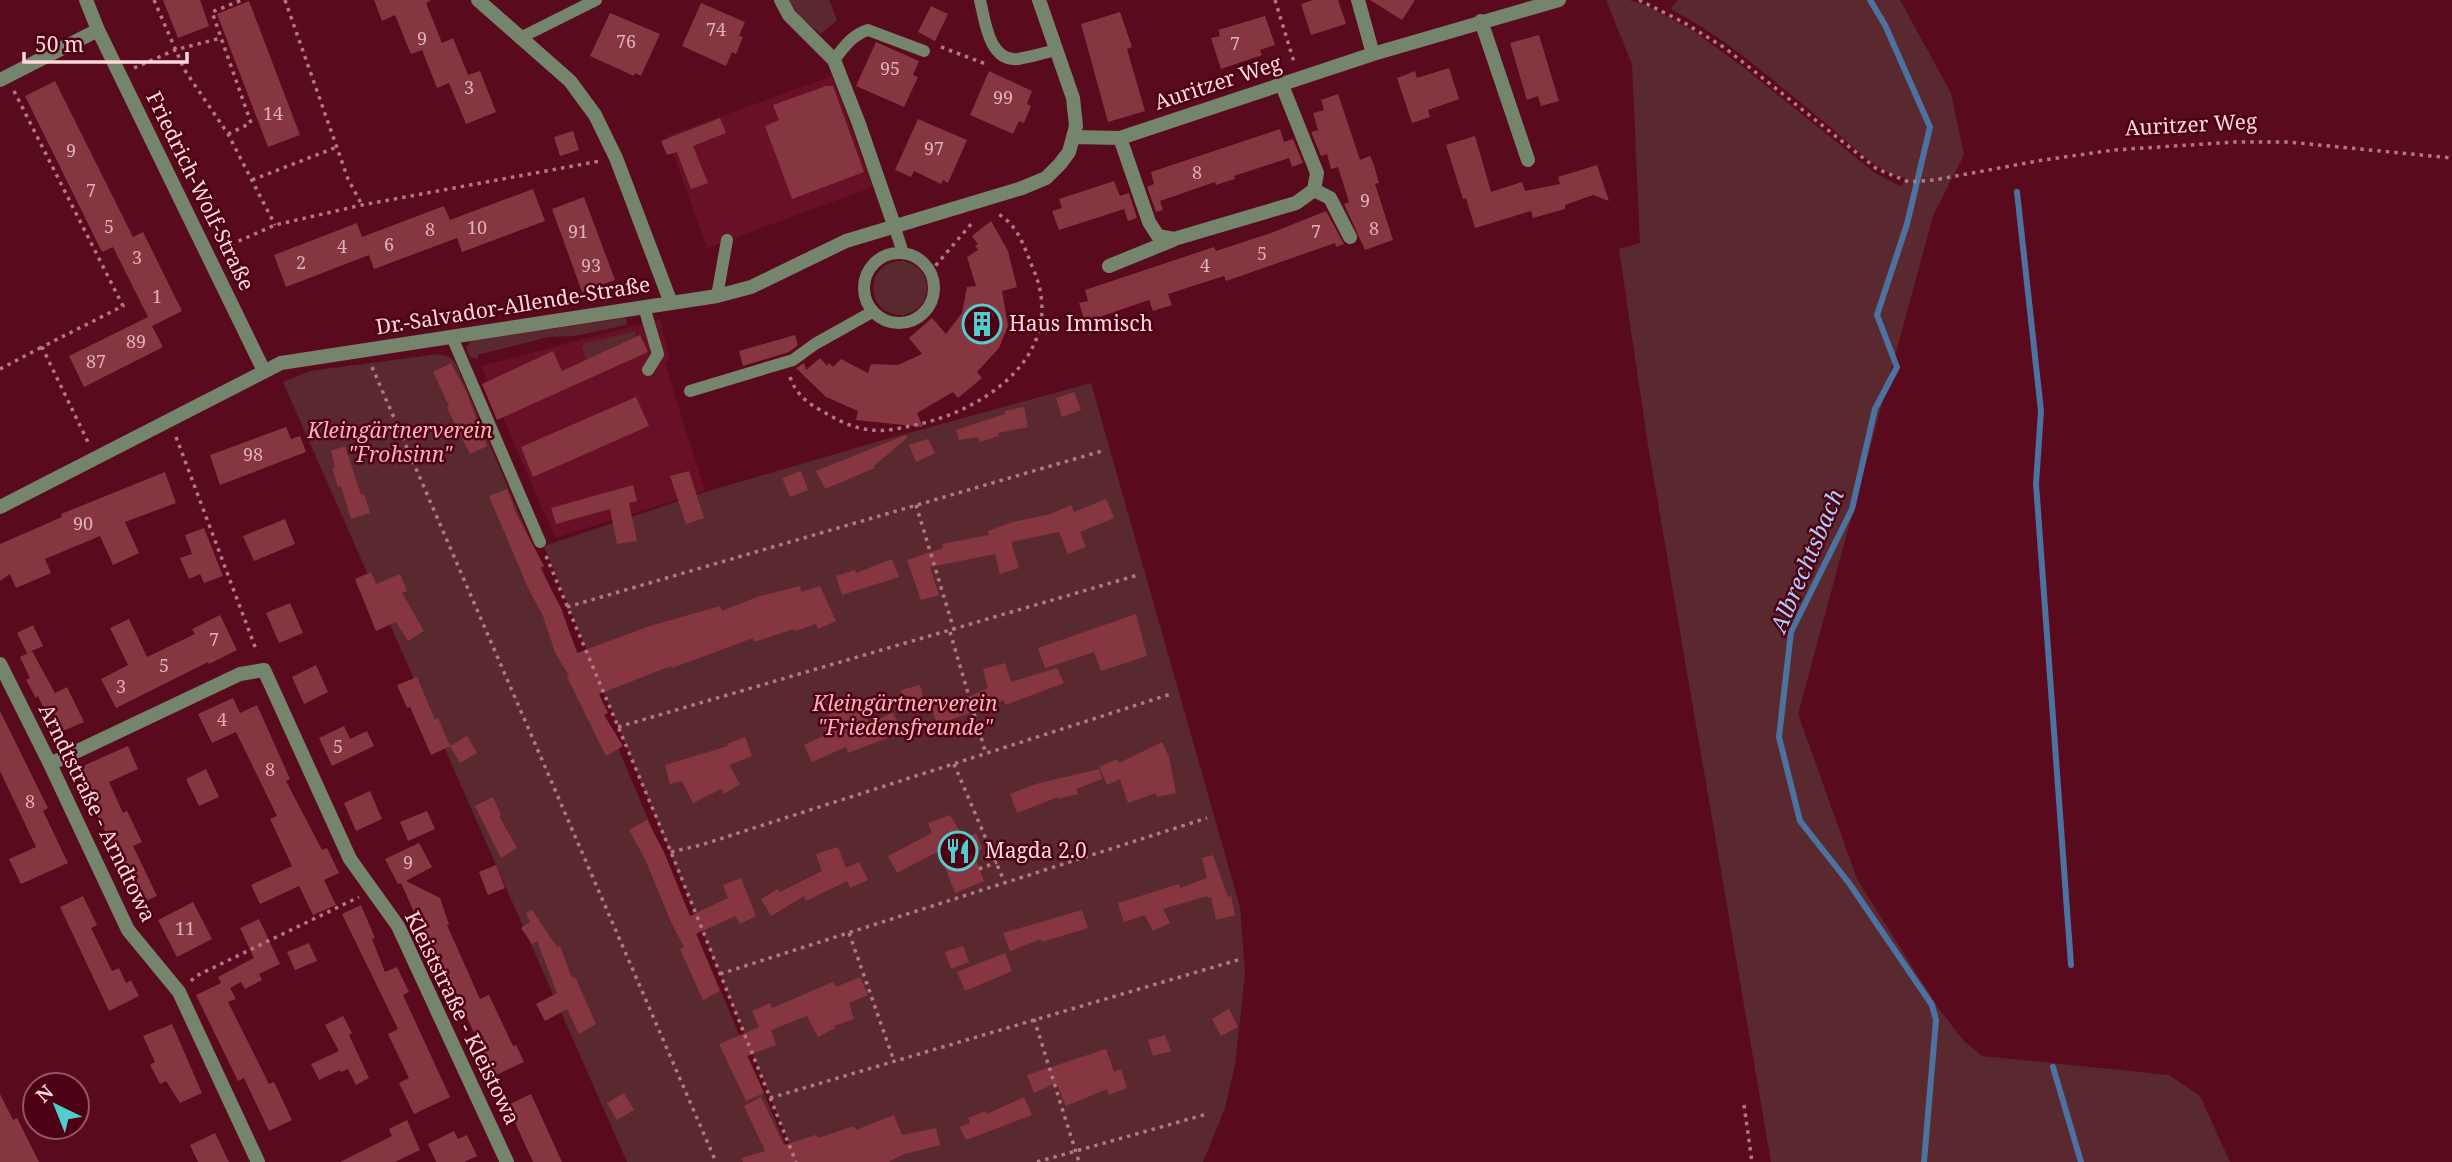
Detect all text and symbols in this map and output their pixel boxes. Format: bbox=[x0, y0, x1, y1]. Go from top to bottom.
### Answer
house number: 74 bbox=[706, 17, 726, 41]
scale bar bbox=[24, 21, 187, 65]
house number: 9 bbox=[417, 26, 427, 50]
house number: 76 bbox=[616, 29, 636, 53]
text: 50 m bbox=[35, 30, 84, 58]
house number: 7 bbox=[1230, 31, 1240, 55]
street label: Auritzer Weg bbox=[1150, 48, 1286, 116]
house number: 95 bbox=[880, 56, 900, 80]
house number: 3 bbox=[464, 75, 474, 99]
house number: 99 bbox=[993, 85, 1013, 109]
street label: Friedrich-Wolf-Straße bbox=[140, 86, 261, 295]
house number: 14 bbox=[263, 101, 283, 125]
street label: Auritzer Weg bbox=[2124, 107, 2258, 141]
house number: 97 bbox=[924, 136, 944, 160]
house number: 9 bbox=[66, 138, 76, 162]
house number: 8 bbox=[1192, 160, 1202, 184]
house number: 7 bbox=[86, 178, 96, 202]
house number: 9 bbox=[1360, 188, 1370, 212]
house number: 5 bbox=[104, 214, 114, 238]
house number: 10 bbox=[467, 215, 487, 239]
house number: 8 bbox=[1369, 216, 1379, 240]
house number: 8 bbox=[425, 217, 435, 241]
house number: 91 bbox=[568, 219, 588, 243]
house number: 7 bbox=[1311, 219, 1321, 243]
house number: 6 bbox=[384, 232, 394, 256]
house number: 4 bbox=[337, 234, 347, 258]
house number: 5 bbox=[1257, 241, 1267, 265]
house number: 3 bbox=[132, 245, 142, 269]
house number: 2 bbox=[296, 250, 306, 274]
house number: 93 bbox=[581, 253, 601, 277]
house number: 4 bbox=[1200, 253, 1210, 277]
street label: Dr.-Salvador-Allende-Straße bbox=[374, 269, 652, 341]
house number: 1 bbox=[152, 284, 162, 308]
building icon: Haus Immisch bbox=[961, 303, 1003, 345]
place label: Haus Immisch bbox=[1009, 309, 1153, 337]
house number: 89 bbox=[126, 329, 146, 353]
house number: 87 bbox=[86, 349, 106, 373]
park label: Kleingärtnerverein "Frohsinn" bbox=[307, 416, 493, 468]
house number: 98 bbox=[243, 442, 263, 466]
water label: Albrechtsbach bbox=[1761, 484, 1851, 639]
house number: 90 bbox=[73, 511, 93, 535]
house number: 7 bbox=[209, 627, 219, 651]
house number: 5 bbox=[159, 653, 169, 677]
house number: 3 bbox=[116, 674, 126, 698]
park label: Kleingärtnerverein "Friedensfreunde" bbox=[812, 689, 998, 741]
street label: Arndtstraße - Arndtowa bbox=[33, 699, 163, 926]
house number: 4 bbox=[217, 707, 227, 731]
house number: 5 bbox=[333, 734, 343, 758]
house number: 8 bbox=[265, 757, 275, 781]
house number: 8 bbox=[25, 789, 35, 813]
restaurant icon: Magda 2.0 bbox=[937, 830, 979, 872]
place label: Magda 2.0 bbox=[985, 836, 1087, 864]
house number: 9 bbox=[403, 850, 413, 874]
street label: Kleiststraße - Kleistowa bbox=[399, 906, 527, 1129]
house number: 11 bbox=[175, 916, 195, 940]
north arrow bbox=[21, 1071, 91, 1141]
text: N bbox=[30, 1079, 59, 1108]

